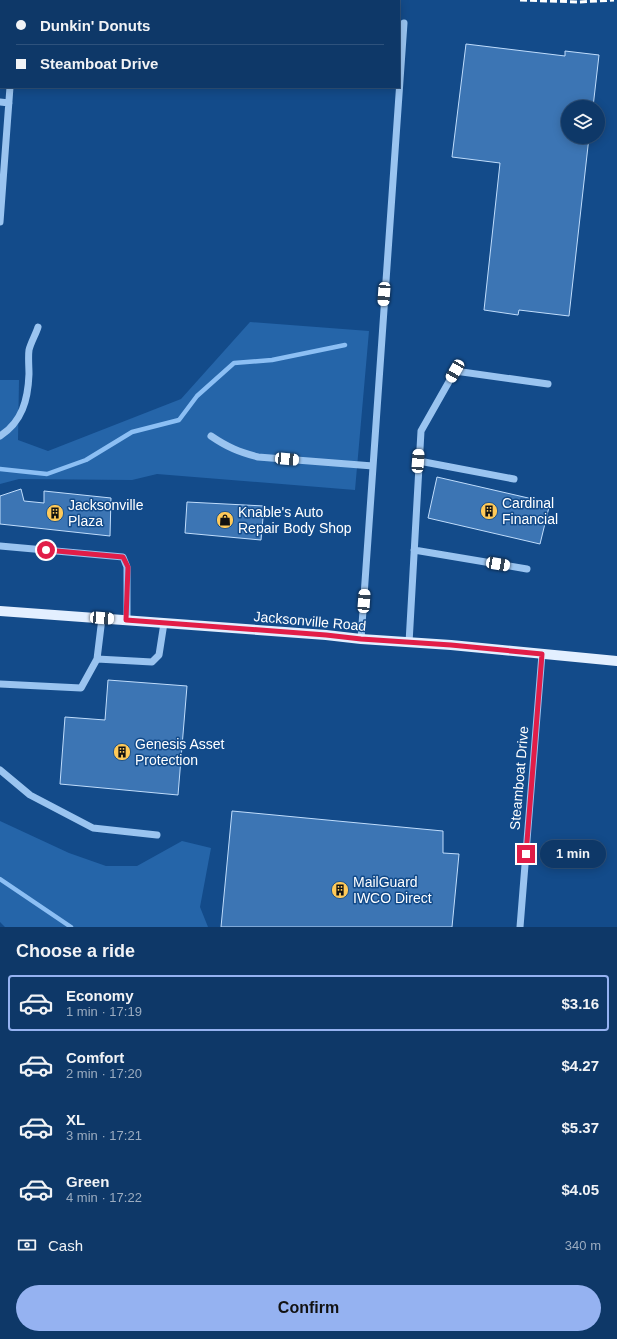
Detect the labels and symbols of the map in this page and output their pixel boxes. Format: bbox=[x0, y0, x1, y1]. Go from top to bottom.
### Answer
car bbox=[377, 282, 391, 306]
car bbox=[444, 358, 466, 384]
car bbox=[411, 449, 425, 473]
car bbox=[275, 452, 299, 466]
place label: Cardinal Financial bbox=[502, 495, 558, 527]
place label: Jacksonville Plaza bbox=[68, 497, 144, 529]
building icon: Cardinal Financial bbox=[479, 501, 499, 521]
building icon: Jacksonville Plaza bbox=[45, 503, 65, 523]
place label: Knable's Auto Repair Body Shop bbox=[238, 504, 352, 536]
shop icon: Knable's Auto Repair Body Shop bbox=[215, 510, 235, 530]
route start bbox=[37, 541, 55, 559]
car bbox=[485, 556, 511, 572]
car bbox=[357, 589, 371, 613]
street label: Jacksonville Road bbox=[253, 608, 367, 634]
car bbox=[90, 611, 114, 625]
street label: Steamboat Drive bbox=[506, 725, 532, 831]
place label: Genesis Asset Protection bbox=[135, 736, 225, 768]
building icon: Genesis Asset Protection bbox=[112, 742, 132, 762]
callout: 1 min bbox=[540, 840, 606, 868]
route end bbox=[517, 845, 535, 863]
place label: MailGuard IWCO Direct bbox=[353, 874, 432, 906]
building icon: MailGuard IWCO Direct bbox=[330, 880, 350, 900]

